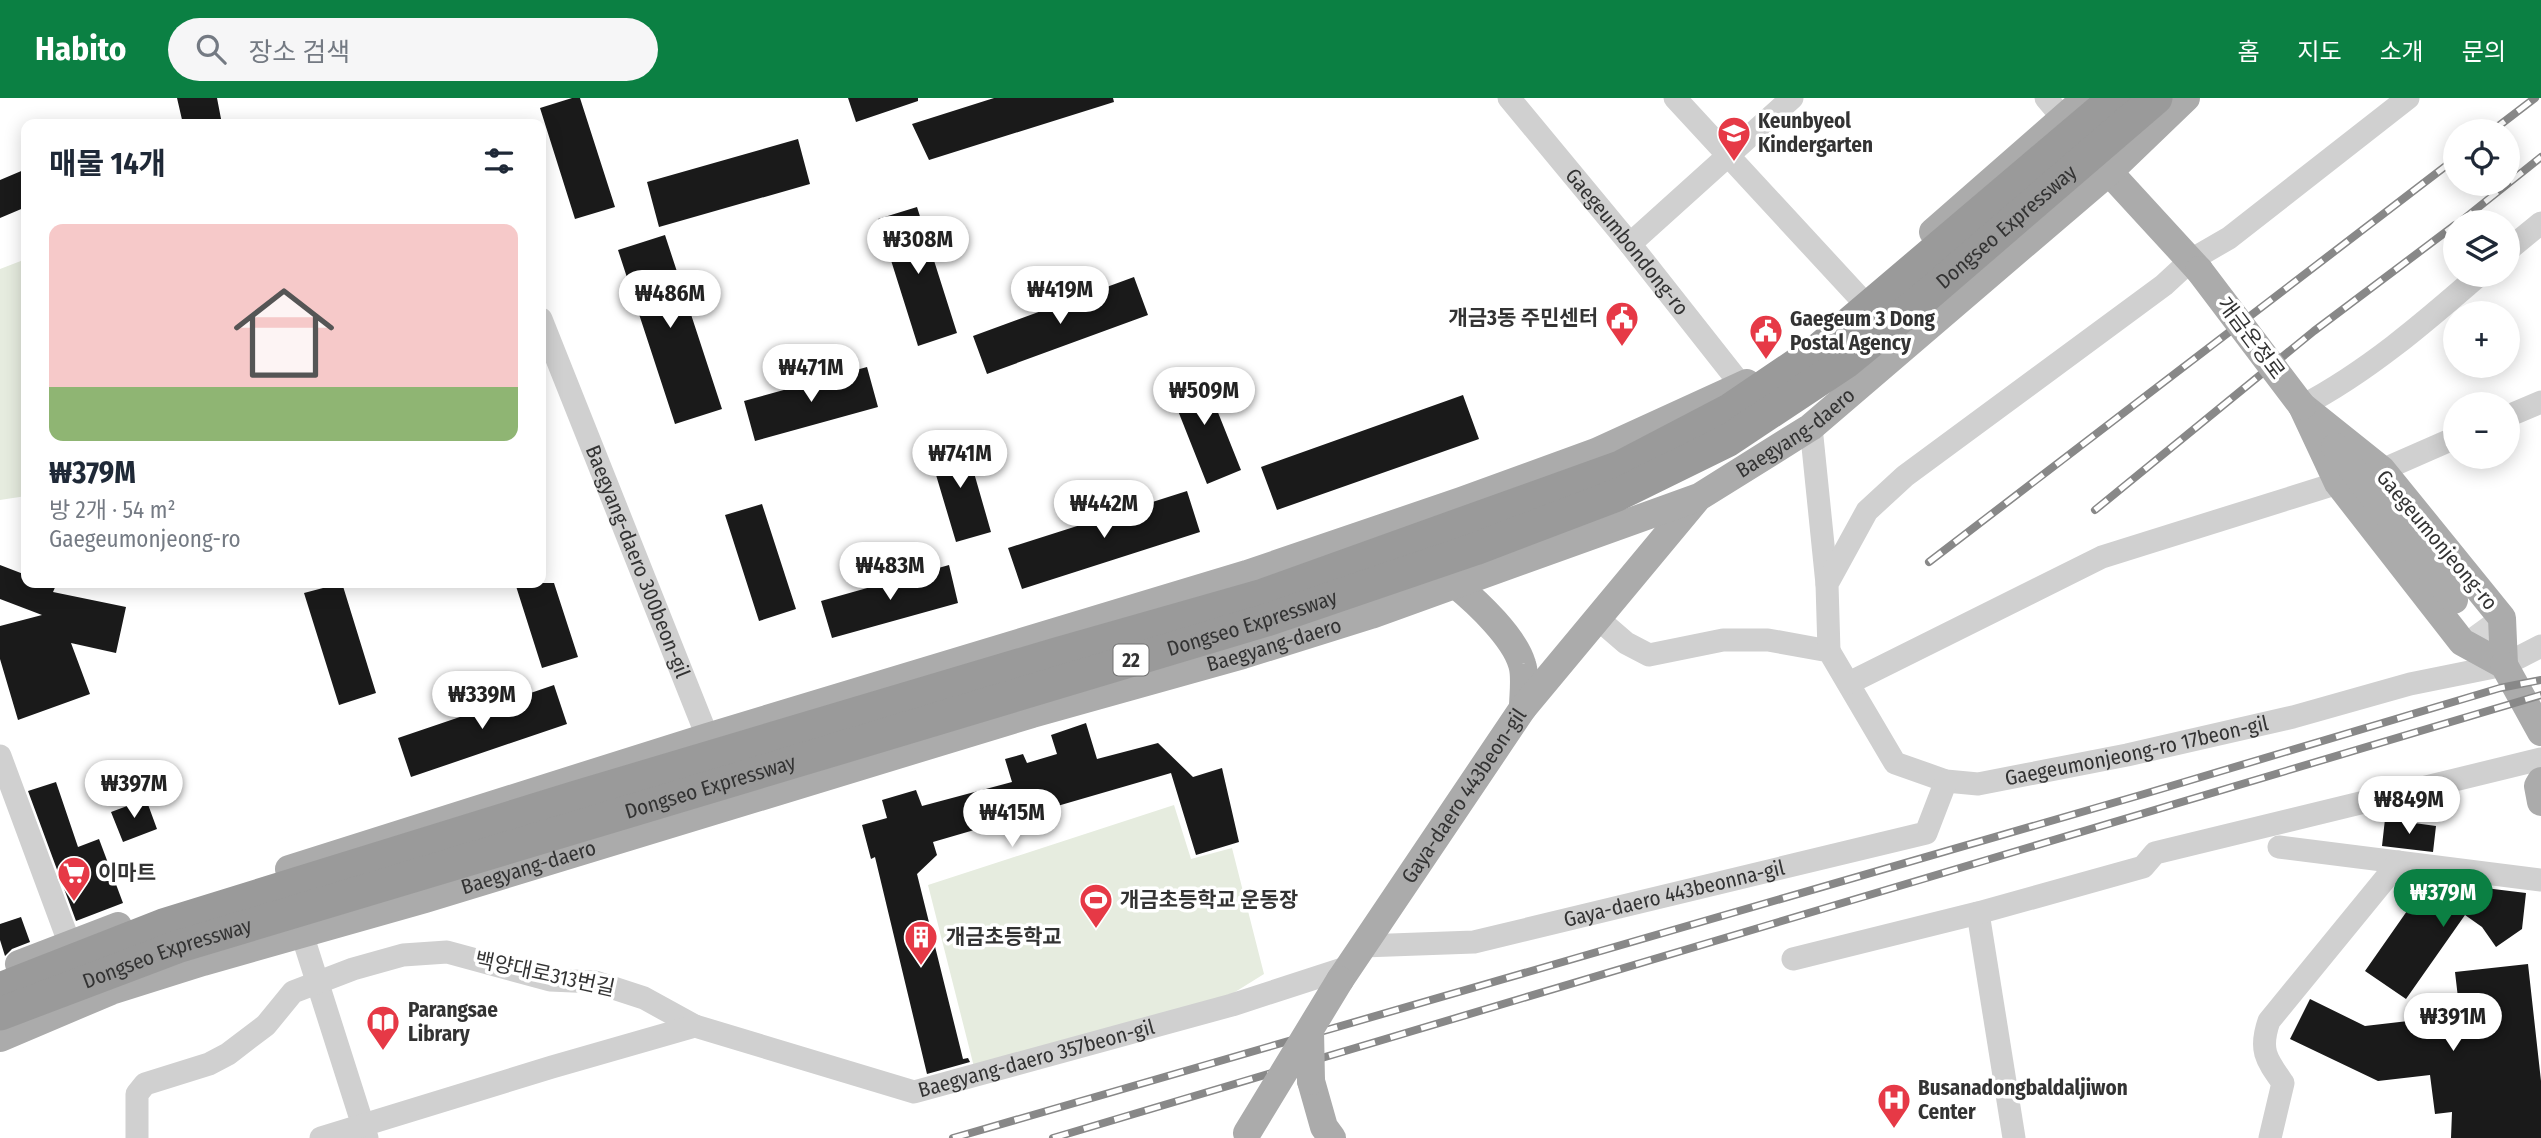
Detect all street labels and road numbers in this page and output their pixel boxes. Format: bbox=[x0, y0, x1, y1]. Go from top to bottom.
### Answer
street label: Dongseo Expressway bbox=[1931, 159, 2082, 295]
street label: Gaegeumbondong-ro bbox=[1560, 163, 1694, 321]
street label: 개금온정로 bbox=[2212, 292, 2290, 384]
street label: Baegyang-daero bbox=[1731, 382, 1860, 484]
street label: Baegyang-daero 300beon-gil bbox=[580, 441, 696, 682]
street label: Gaegeumonjeong-ro bbox=[2371, 465, 2503, 615]
street label: Dongseo Expressway bbox=[1164, 584, 1341, 662]
street label: Baegyang-daero bbox=[1204, 612, 1345, 678]
road number: 22 bbox=[1114, 645, 1148, 676]
street label: Gaya-daero 443beon-gil bbox=[1396, 703, 1532, 888]
street label: Gaegeumonjeong-ro 17beon-gil bbox=[2003, 710, 2271, 791]
street label: Dongseo Expressway bbox=[622, 749, 799, 825]
street label: Baegyang-daero bbox=[458, 835, 599, 900]
street label: Gaya-daero 443beonna-gil bbox=[1561, 854, 1788, 933]
street label: Dongseo Expressway bbox=[79, 912, 255, 995]
street label: 백양대로313번길 bbox=[473, 946, 617, 1002]
street label: Baegyang-daero 357beon-gil bbox=[915, 1014, 1158, 1103]

